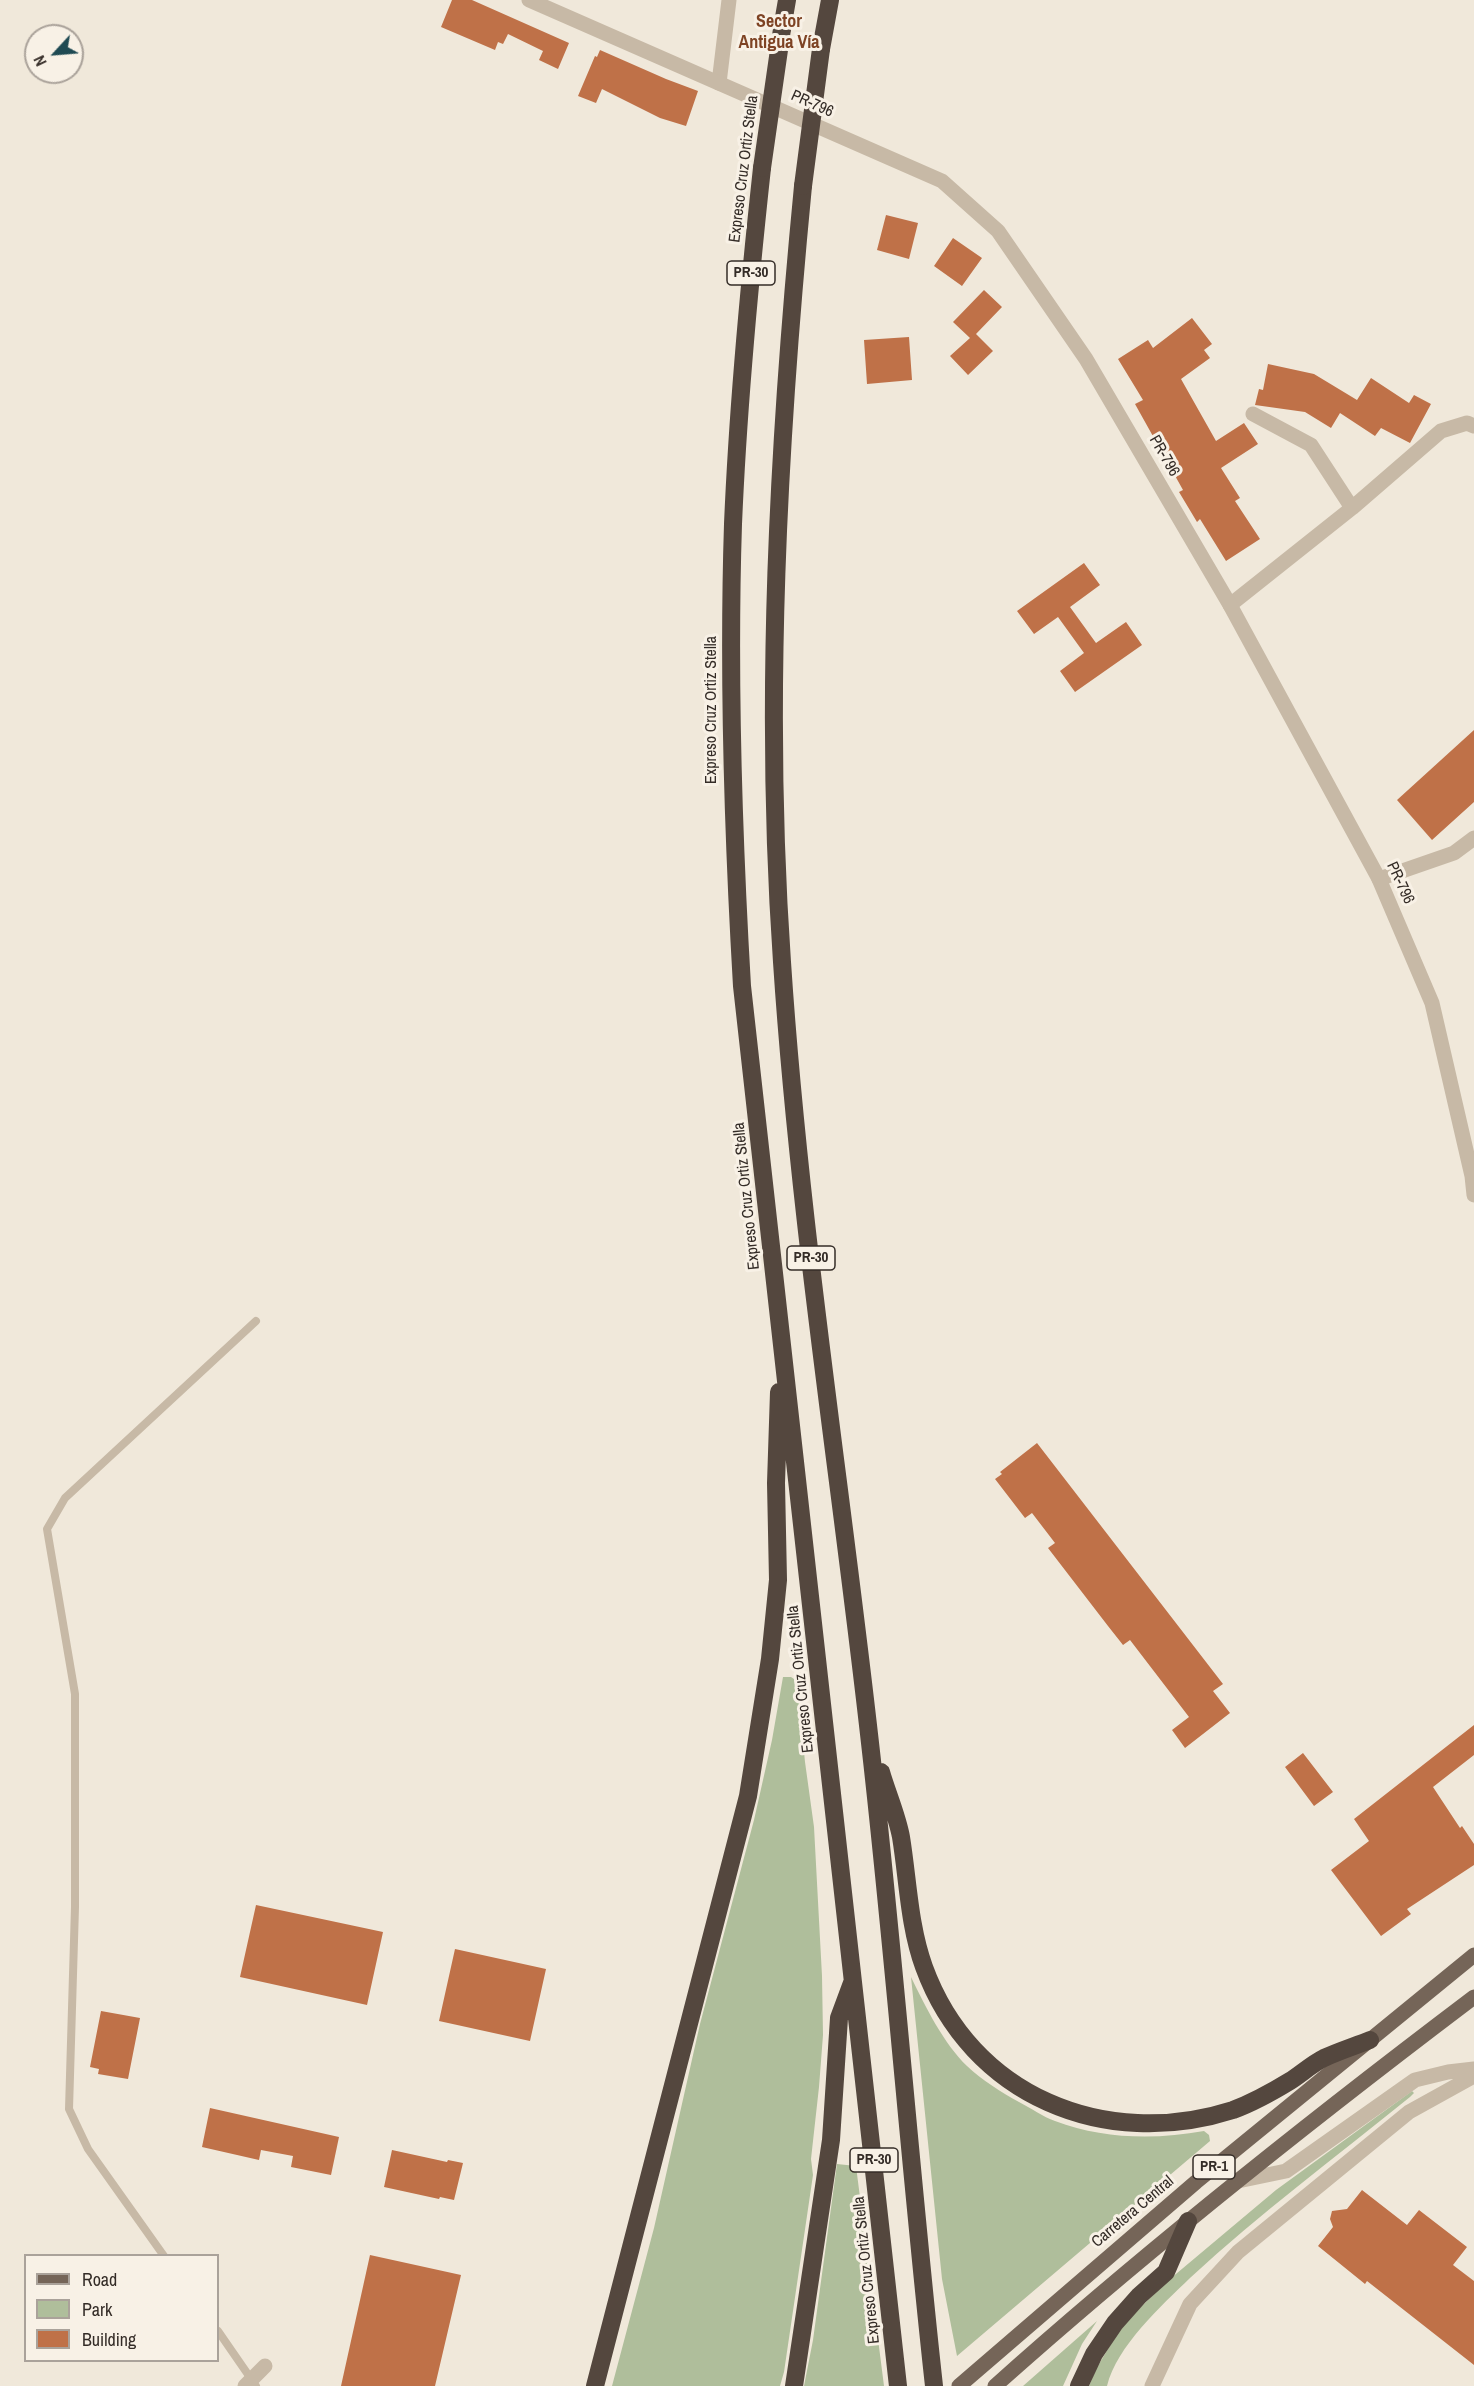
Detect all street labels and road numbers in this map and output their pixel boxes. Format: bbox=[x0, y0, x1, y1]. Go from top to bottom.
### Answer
street label: PR-796 bbox=[788, 86, 836, 122]
street label: Expreso Cruz Ortiz Stella bbox=[725, 94, 763, 244]
road number: PR-30 bbox=[727, 261, 775, 285]
street label: PR-796 bbox=[1145, 432, 1183, 480]
street label: Expreso Cruz Ortiz Stella bbox=[702, 636, 722, 784]
street label: PR-796 bbox=[1382, 859, 1418, 907]
street label: Expreso Cruz Ortiz Stella bbox=[730, 1121, 764, 1271]
road number: PR-30 bbox=[787, 1246, 835, 1270]
street label: Expreso Cruz Ortiz Stella bbox=[784, 1604, 818, 1754]
road number: PR-30 bbox=[850, 2148, 898, 2172]
road number: PR-1 bbox=[1193, 2155, 1235, 2179]
street label: Carretera Central bbox=[1088, 2172, 1178, 2252]
street label: Expreso Cruz Ortiz Stella bbox=[850, 2195, 884, 2345]

